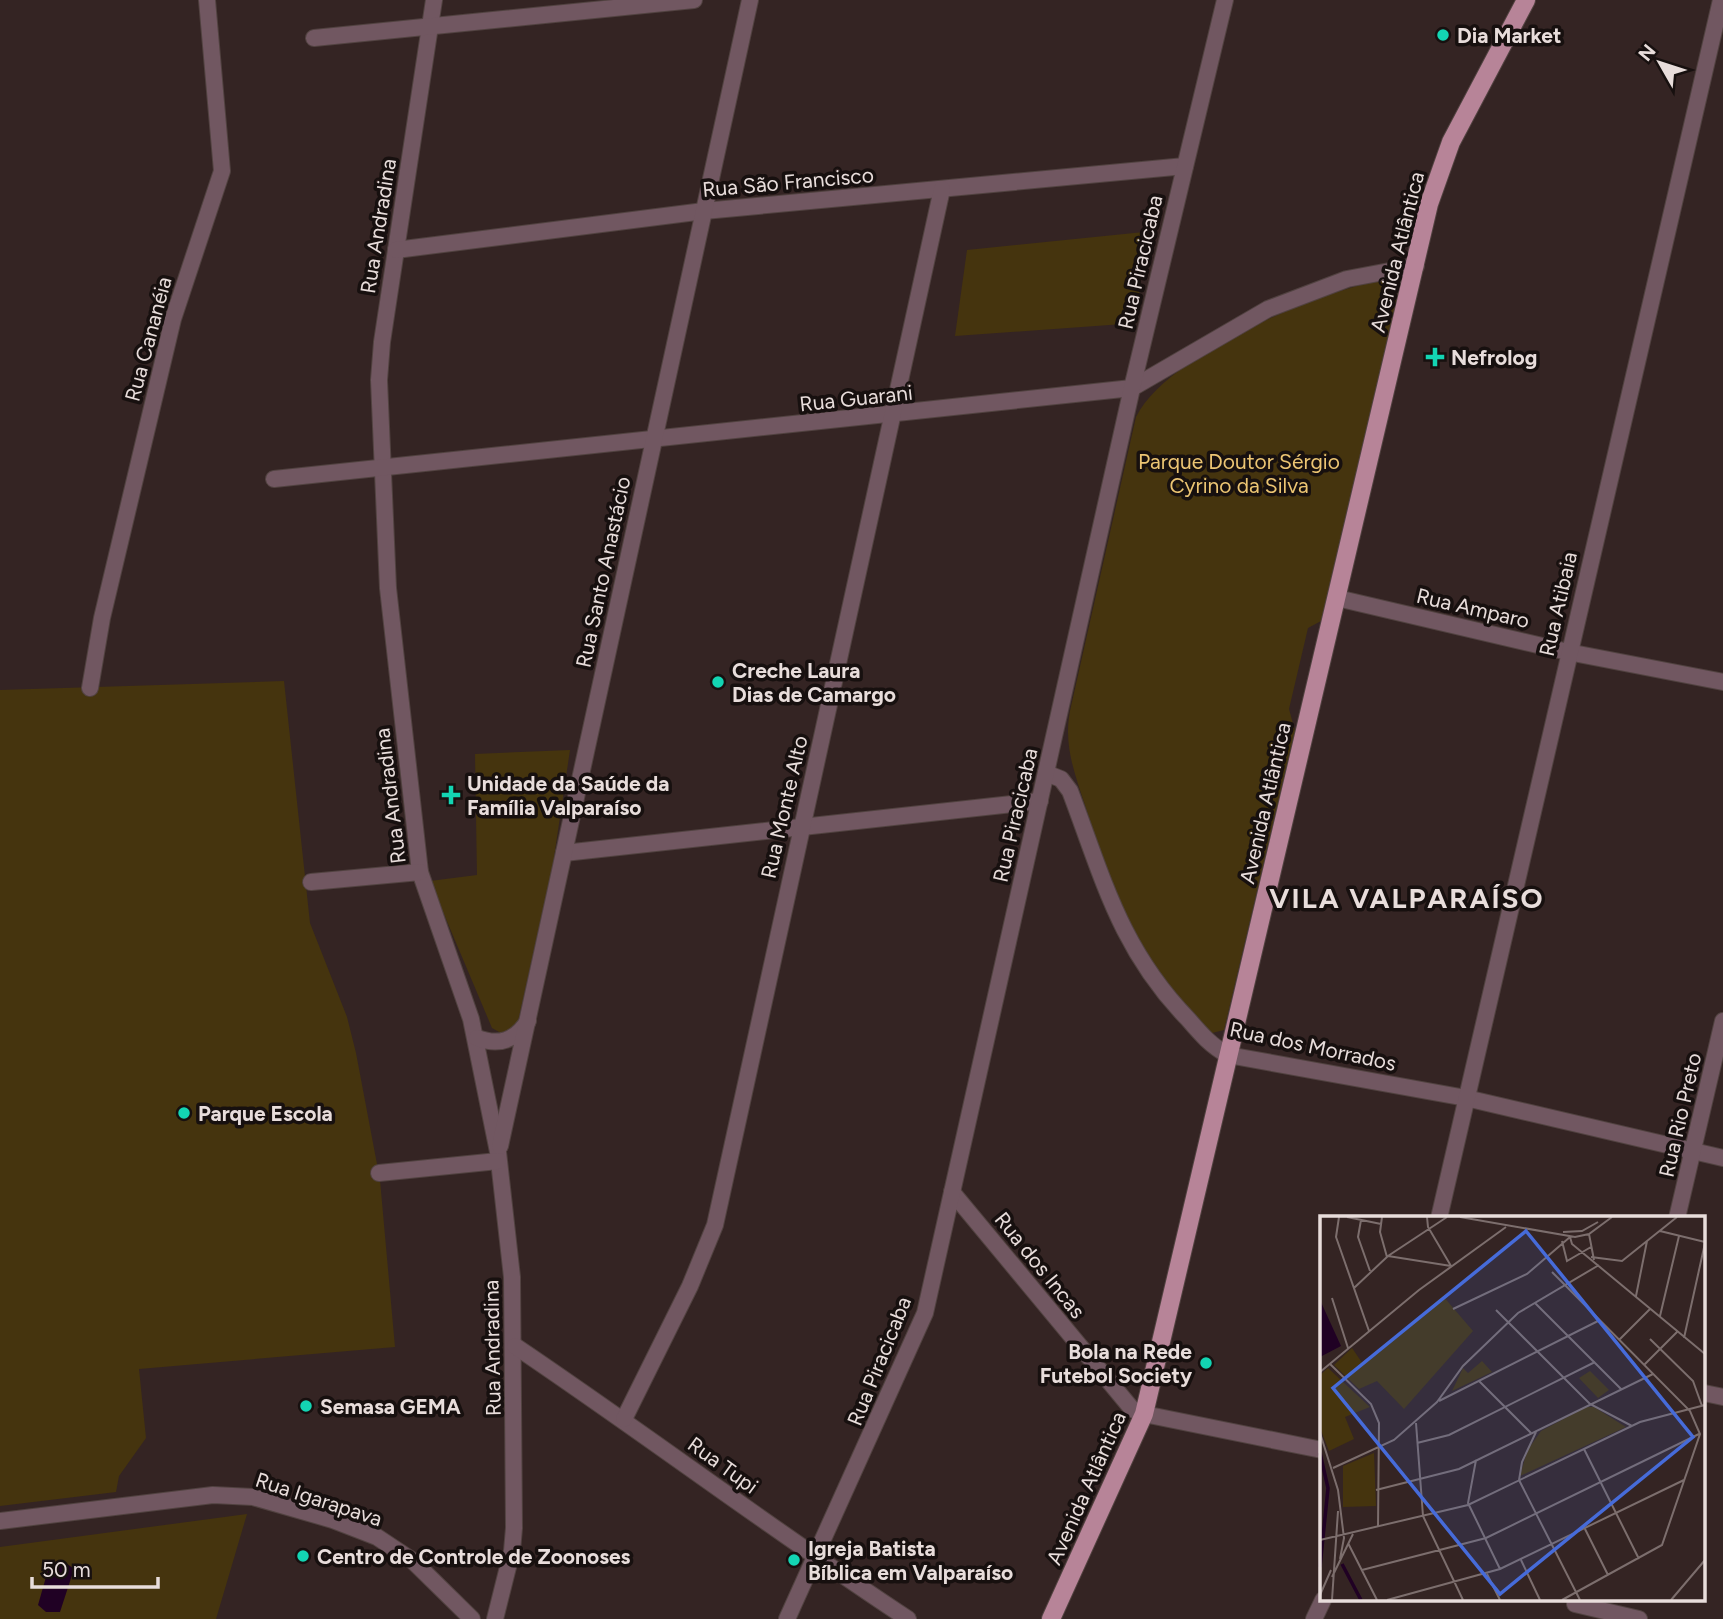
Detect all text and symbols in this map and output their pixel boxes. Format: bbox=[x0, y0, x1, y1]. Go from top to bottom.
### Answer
place label: Dia Market bbox=[1457, 23, 1561, 48]
marker: Dia Market bbox=[1435, 27, 1451, 43]
north arrow bbox=[1625, 28, 1695, 98]
text: N bbox=[1634, 40, 1661, 66]
street label: Rua Andradina bbox=[355, 157, 401, 295]
street label: Rua São Francisco bbox=[701, 162, 875, 202]
street label: Avenida Atlântica bbox=[1365, 169, 1429, 335]
street label: Rua Piracicaba bbox=[1112, 192, 1168, 332]
street label: Rua Cananéia bbox=[119, 274, 177, 404]
place label: Nefrolog bbox=[1451, 345, 1537, 370]
marker: Nefrolog bbox=[1425, 347, 1445, 367]
street label: Rua Guarani bbox=[798, 380, 914, 416]
park label: Parque Doutor Sérgio Cyrino da Silva bbox=[1138, 449, 1340, 498]
street label: Rua Santo Anastácio bbox=[571, 474, 635, 670]
street label: Rua Atibaia bbox=[1534, 549, 1582, 659]
street label: Rua Amparo bbox=[1414, 583, 1532, 633]
place label: Creche Laura Dias de Camargo bbox=[732, 658, 896, 707]
marker: Creche Laura Dias de Camargo bbox=[710, 674, 726, 690]
street label: Avenida Atlântica bbox=[1234, 720, 1296, 886]
street label: Rua Andradina bbox=[369, 727, 411, 865]
street label: Rua Monte Alto bbox=[755, 733, 813, 881]
street label: Rua Piracicaba bbox=[987, 745, 1043, 885]
place label: Unidade da Saúde da Família Valparaíso bbox=[467, 771, 669, 820]
marker: Unidade da Saúde da Família Valparaíso bbox=[441, 785, 461, 805]
district label: VILA VALPARAÍSO bbox=[1269, 881, 1545, 915]
street label: Rua dos Morrados bbox=[1228, 1016, 1398, 1076]
street label: Rua Rio Preto bbox=[1654, 1050, 1706, 1180]
place label: Parque Escola bbox=[198, 1101, 333, 1126]
marker: Parque Escola bbox=[176, 1105, 192, 1121]
street label: Rua dos Incas bbox=[990, 1207, 1090, 1323]
inset map bbox=[1320, 1216, 1706, 1602]
street label: Rua Andradina bbox=[478, 1280, 506, 1416]
street label: Rua Piracicaba bbox=[842, 1293, 916, 1429]
place label: Bola na Rede Futebol Society bbox=[1040, 1339, 1193, 1388]
marker: Bola na Rede Futebol Society bbox=[1198, 1355, 1214, 1371]
place label: Semasa GEMA bbox=[320, 1394, 461, 1419]
marker: Semasa GEMA bbox=[298, 1398, 314, 1414]
street label: Avenida Atlântica bbox=[1041, 1408, 1131, 1568]
street label: Rua Tupi bbox=[683, 1431, 763, 1499]
street label: Rua Igarapava bbox=[253, 1467, 385, 1531]
place label: Igreja Batista Bíblica em Valparaíso bbox=[808, 1536, 1013, 1585]
place label: Centro de Controle de Zoonoses bbox=[317, 1544, 631, 1569]
scale bar bbox=[32, 1546, 158, 1590]
marker: Centro de Controle de Zoonoses bbox=[295, 1548, 311, 1564]
marker: Igreja Batista Bíblica em Valparaíso bbox=[786, 1552, 802, 1568]
text: 50 m bbox=[42, 1557, 91, 1582]

